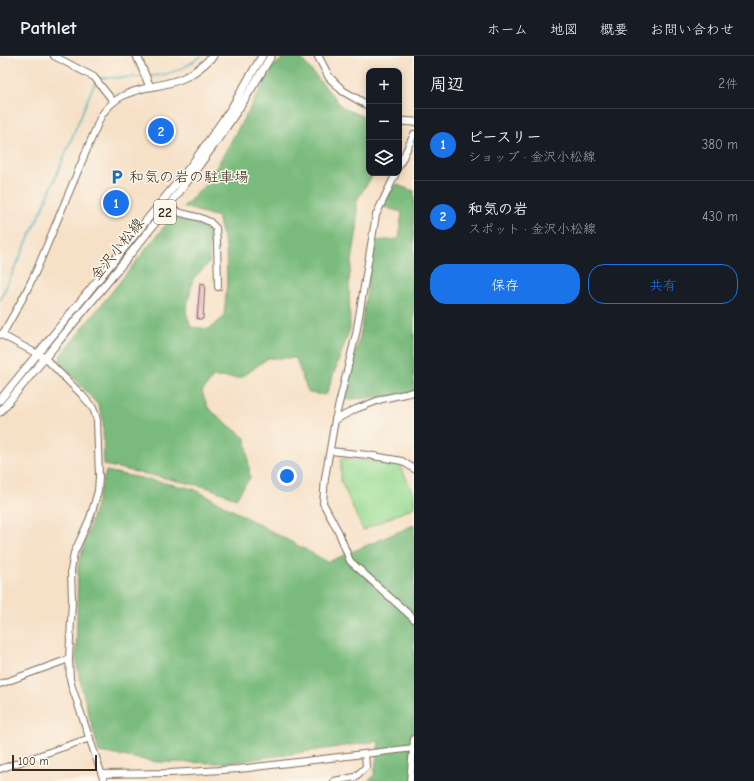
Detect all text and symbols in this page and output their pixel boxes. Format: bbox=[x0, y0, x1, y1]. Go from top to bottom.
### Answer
text: Pathlet bbox=[20, 17, 76, 39]
text: ホーム bbox=[487, 21, 528, 38]
text: 地図 bbox=[550, 21, 578, 38]
text: 概要 bbox=[600, 21, 628, 38]
text: お問い合わせ bbox=[650, 21, 734, 38]
map controls bbox=[366, 68, 402, 176]
button: + bbox=[366, 68, 402, 104]
text: 周辺 bbox=[430, 75, 464, 94]
text: 2件 bbox=[718, 76, 738, 91]
button: − bbox=[366, 104, 402, 140]
pin: 2 bbox=[148, 116, 174, 146]
text: ピースリー bbox=[468, 128, 542, 146]
text: 1 bbox=[440, 137, 446, 152]
text: 380 m bbox=[702, 137, 738, 152]
button: layers bbox=[366, 140, 402, 176]
text: ショップ · 金沢小松線 bbox=[468, 149, 595, 164]
parking icon: 和気の岩の駐車場 bbox=[108, 168, 126, 186]
place label: 和気の岩の駐車場 bbox=[129, 168, 249, 186]
pin: 1 bbox=[103, 188, 129, 218]
road number: 22 bbox=[154, 200, 176, 224]
text: 和気の岩 bbox=[468, 200, 528, 218]
text: 2 bbox=[440, 209, 446, 224]
text: 430 m bbox=[702, 209, 738, 224]
street label: 金沢小松線 bbox=[86, 214, 148, 284]
text: スポット · 金沢小松線 bbox=[468, 221, 596, 236]
button: 保存 bbox=[430, 264, 580, 304]
button: 共有 bbox=[588, 264, 738, 304]
your location bbox=[277, 466, 297, 486]
scale bar bbox=[12, 753, 97, 772]
text: 100 m bbox=[18, 755, 49, 768]

